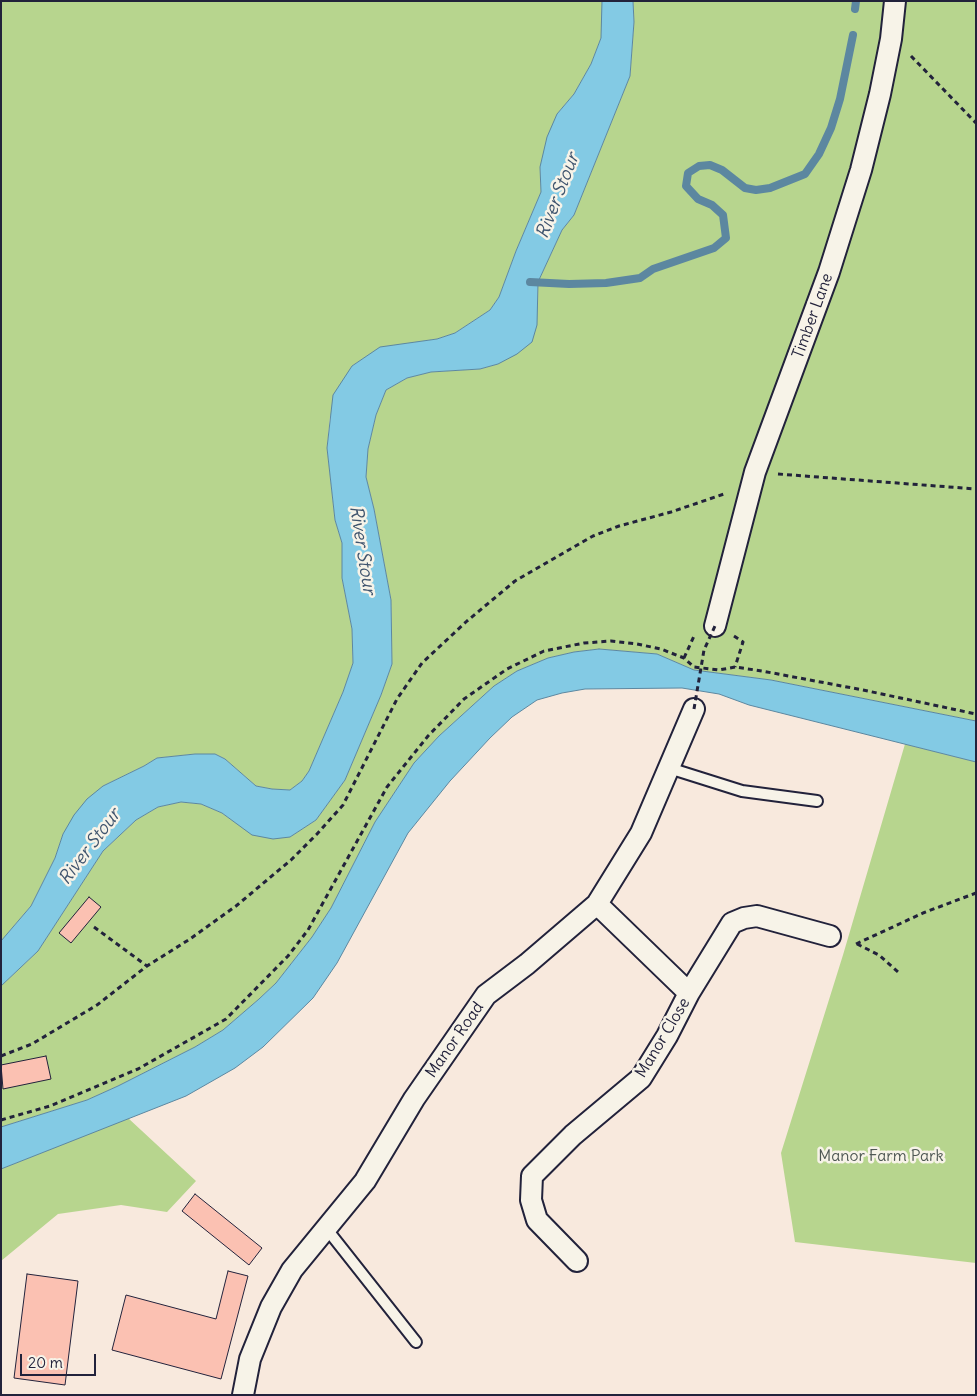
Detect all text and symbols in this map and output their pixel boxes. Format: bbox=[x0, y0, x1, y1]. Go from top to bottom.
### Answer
water label: River Stour bbox=[532, 150, 584, 242]
street label: Timber Lane bbox=[789, 271, 837, 361]
water label: River Stour bbox=[344, 504, 380, 596]
water label: River Stour bbox=[55, 805, 125, 889]
street label: Manor Close bbox=[632, 995, 694, 1081]
street label: Manor Road bbox=[422, 998, 488, 1082]
park label: Manor Farm Park bbox=[818, 1146, 944, 1166]
scale bar bbox=[22, 1344, 99, 1376]
text: 20 m bbox=[28, 1353, 63, 1372]

